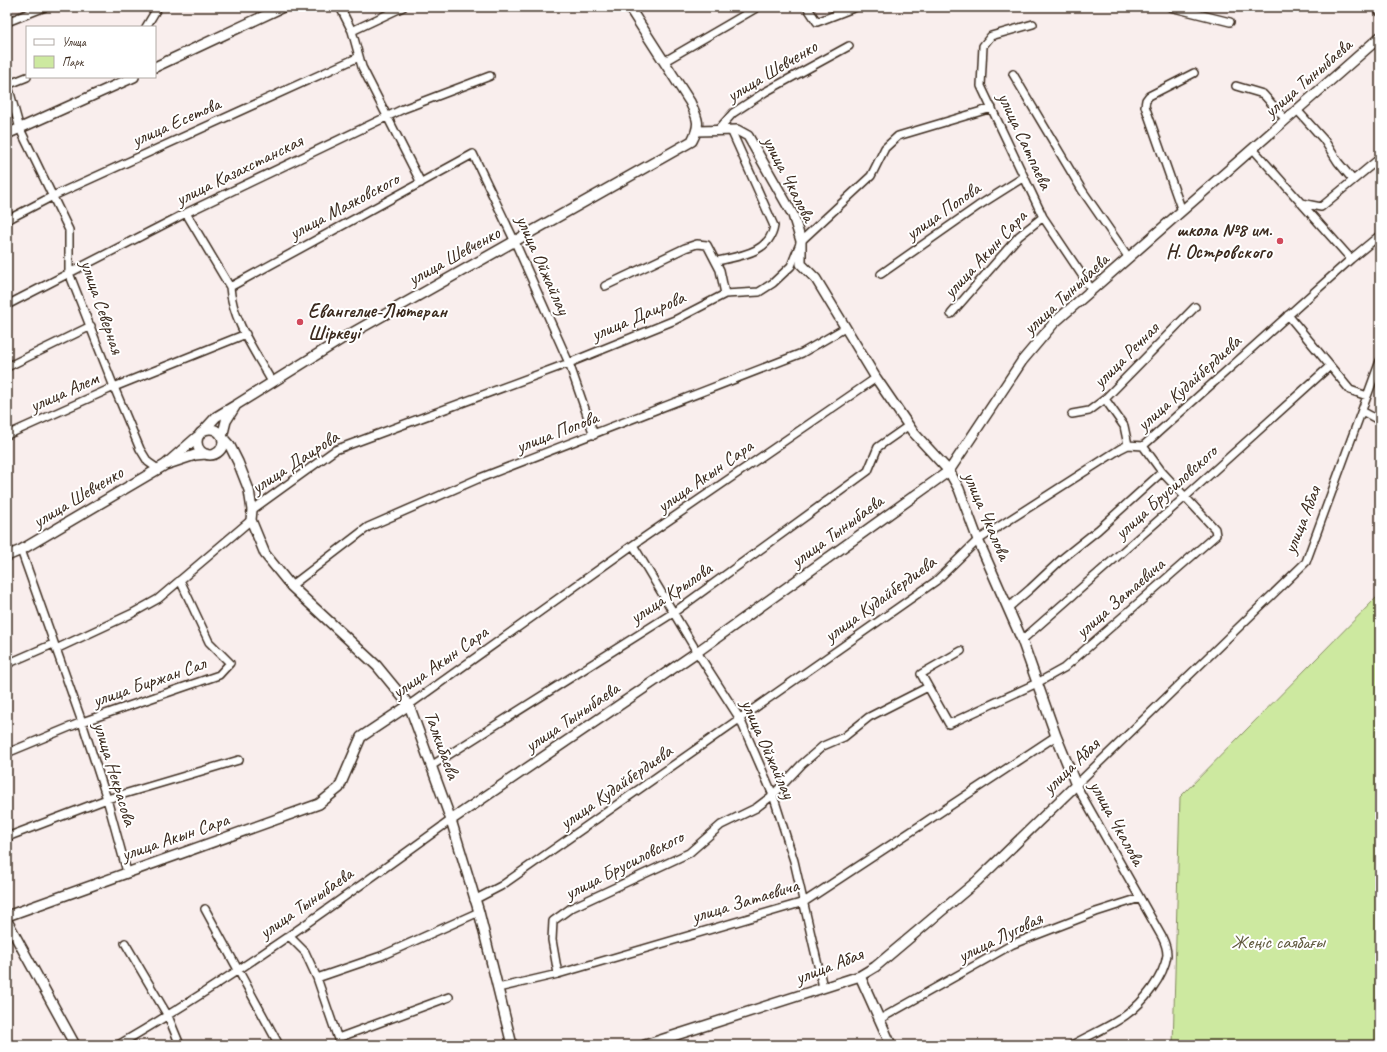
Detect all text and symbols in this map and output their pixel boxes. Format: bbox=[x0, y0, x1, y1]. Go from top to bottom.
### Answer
legend bbox=[26, 26, 156, 78]
street label: улица Тыныбаева bbox=[1258, 32, 1359, 123]
text: Улица bbox=[62, 34, 87, 50]
street label: улица Шевченко bbox=[721, 34, 823, 108]
text: Парк bbox=[62, 54, 85, 70]
street label: улица Сатпаева bbox=[992, 88, 1059, 195]
street label: улица Есетова bbox=[127, 91, 226, 153]
street label: улица Казахстанская bbox=[171, 128, 308, 212]
street label: улица Чкалова bbox=[757, 131, 822, 228]
street label: улица Маяковского bbox=[284, 166, 405, 245]
street label: улица Попова bbox=[900, 175, 987, 246]
street label: улица Акын Сара bbox=[937, 204, 1033, 304]
street label: улица Ойжайлау bbox=[510, 211, 576, 320]
place label: школа №8 им. Н. Островского bbox=[1166, 218, 1273, 264]
street label: улица Шевченко bbox=[403, 220, 505, 292]
marker: школа №8 им. Н. Островского bbox=[1275, 236, 1285, 246]
street label: улица Тыныбаева bbox=[1017, 247, 1116, 341]
street label: улица Северная bbox=[74, 256, 130, 358]
street label: улица Даирова bbox=[587, 285, 690, 347]
place label: Евангелие-Лютеран Шіркеуі bbox=[308, 299, 448, 345]
street label: улица Речная bbox=[1087, 316, 1165, 394]
marker: Евангелие-Лютеран Шіркеуі bbox=[295, 317, 305, 327]
street label: улица Кудайбердиева bbox=[1131, 329, 1247, 437]
street label: улица Алем bbox=[25, 366, 103, 418]
street label: улица Попова bbox=[512, 405, 604, 459]
street label: улица Даирова bbox=[246, 424, 345, 500]
street label: улица Акын Сара bbox=[651, 433, 759, 519]
street label: улица Брусиловского bbox=[1109, 438, 1224, 545]
street label: улица Шевченко bbox=[27, 460, 129, 534]
street label: улица Чкалова bbox=[957, 467, 1017, 566]
street label: улица Абая bbox=[1277, 481, 1327, 558]
street label: улица Тыныбаева bbox=[785, 488, 890, 573]
street label: улица Кудайбердиева bbox=[819, 549, 942, 648]
street label: улица Затаевича bbox=[1070, 552, 1171, 644]
street label: улица Крылова bbox=[624, 556, 718, 630]
street label: улица Акын Сара bbox=[386, 619, 494, 705]
street label: улица Биржан Сал bbox=[88, 651, 210, 713]
street label: улица Тыныбаева bbox=[519, 675, 626, 758]
street label: улица Ойжайлау bbox=[735, 695, 801, 804]
street label: Талкибаева bbox=[419, 708, 466, 784]
street label: улица Некрасова bbox=[88, 718, 143, 830]
street label: улица Абая bbox=[1037, 731, 1106, 800]
street label: улица Кудайбердиева bbox=[554, 738, 678, 835]
street label: улица Чкалова bbox=[1083, 775, 1151, 872]
street label: улица Акын Сара bbox=[117, 807, 233, 867]
street label: улица Брусиловского bbox=[560, 824, 689, 906]
street label: улица Тыныбаева bbox=[254, 861, 359, 945]
street label: улица Затаевича bbox=[688, 873, 803, 929]
street label: улица Луговая bbox=[953, 906, 1047, 968]
park label: Жеңіс саябағы bbox=[1231, 930, 1327, 954]
street label: улица Абая bbox=[791, 941, 868, 990]

